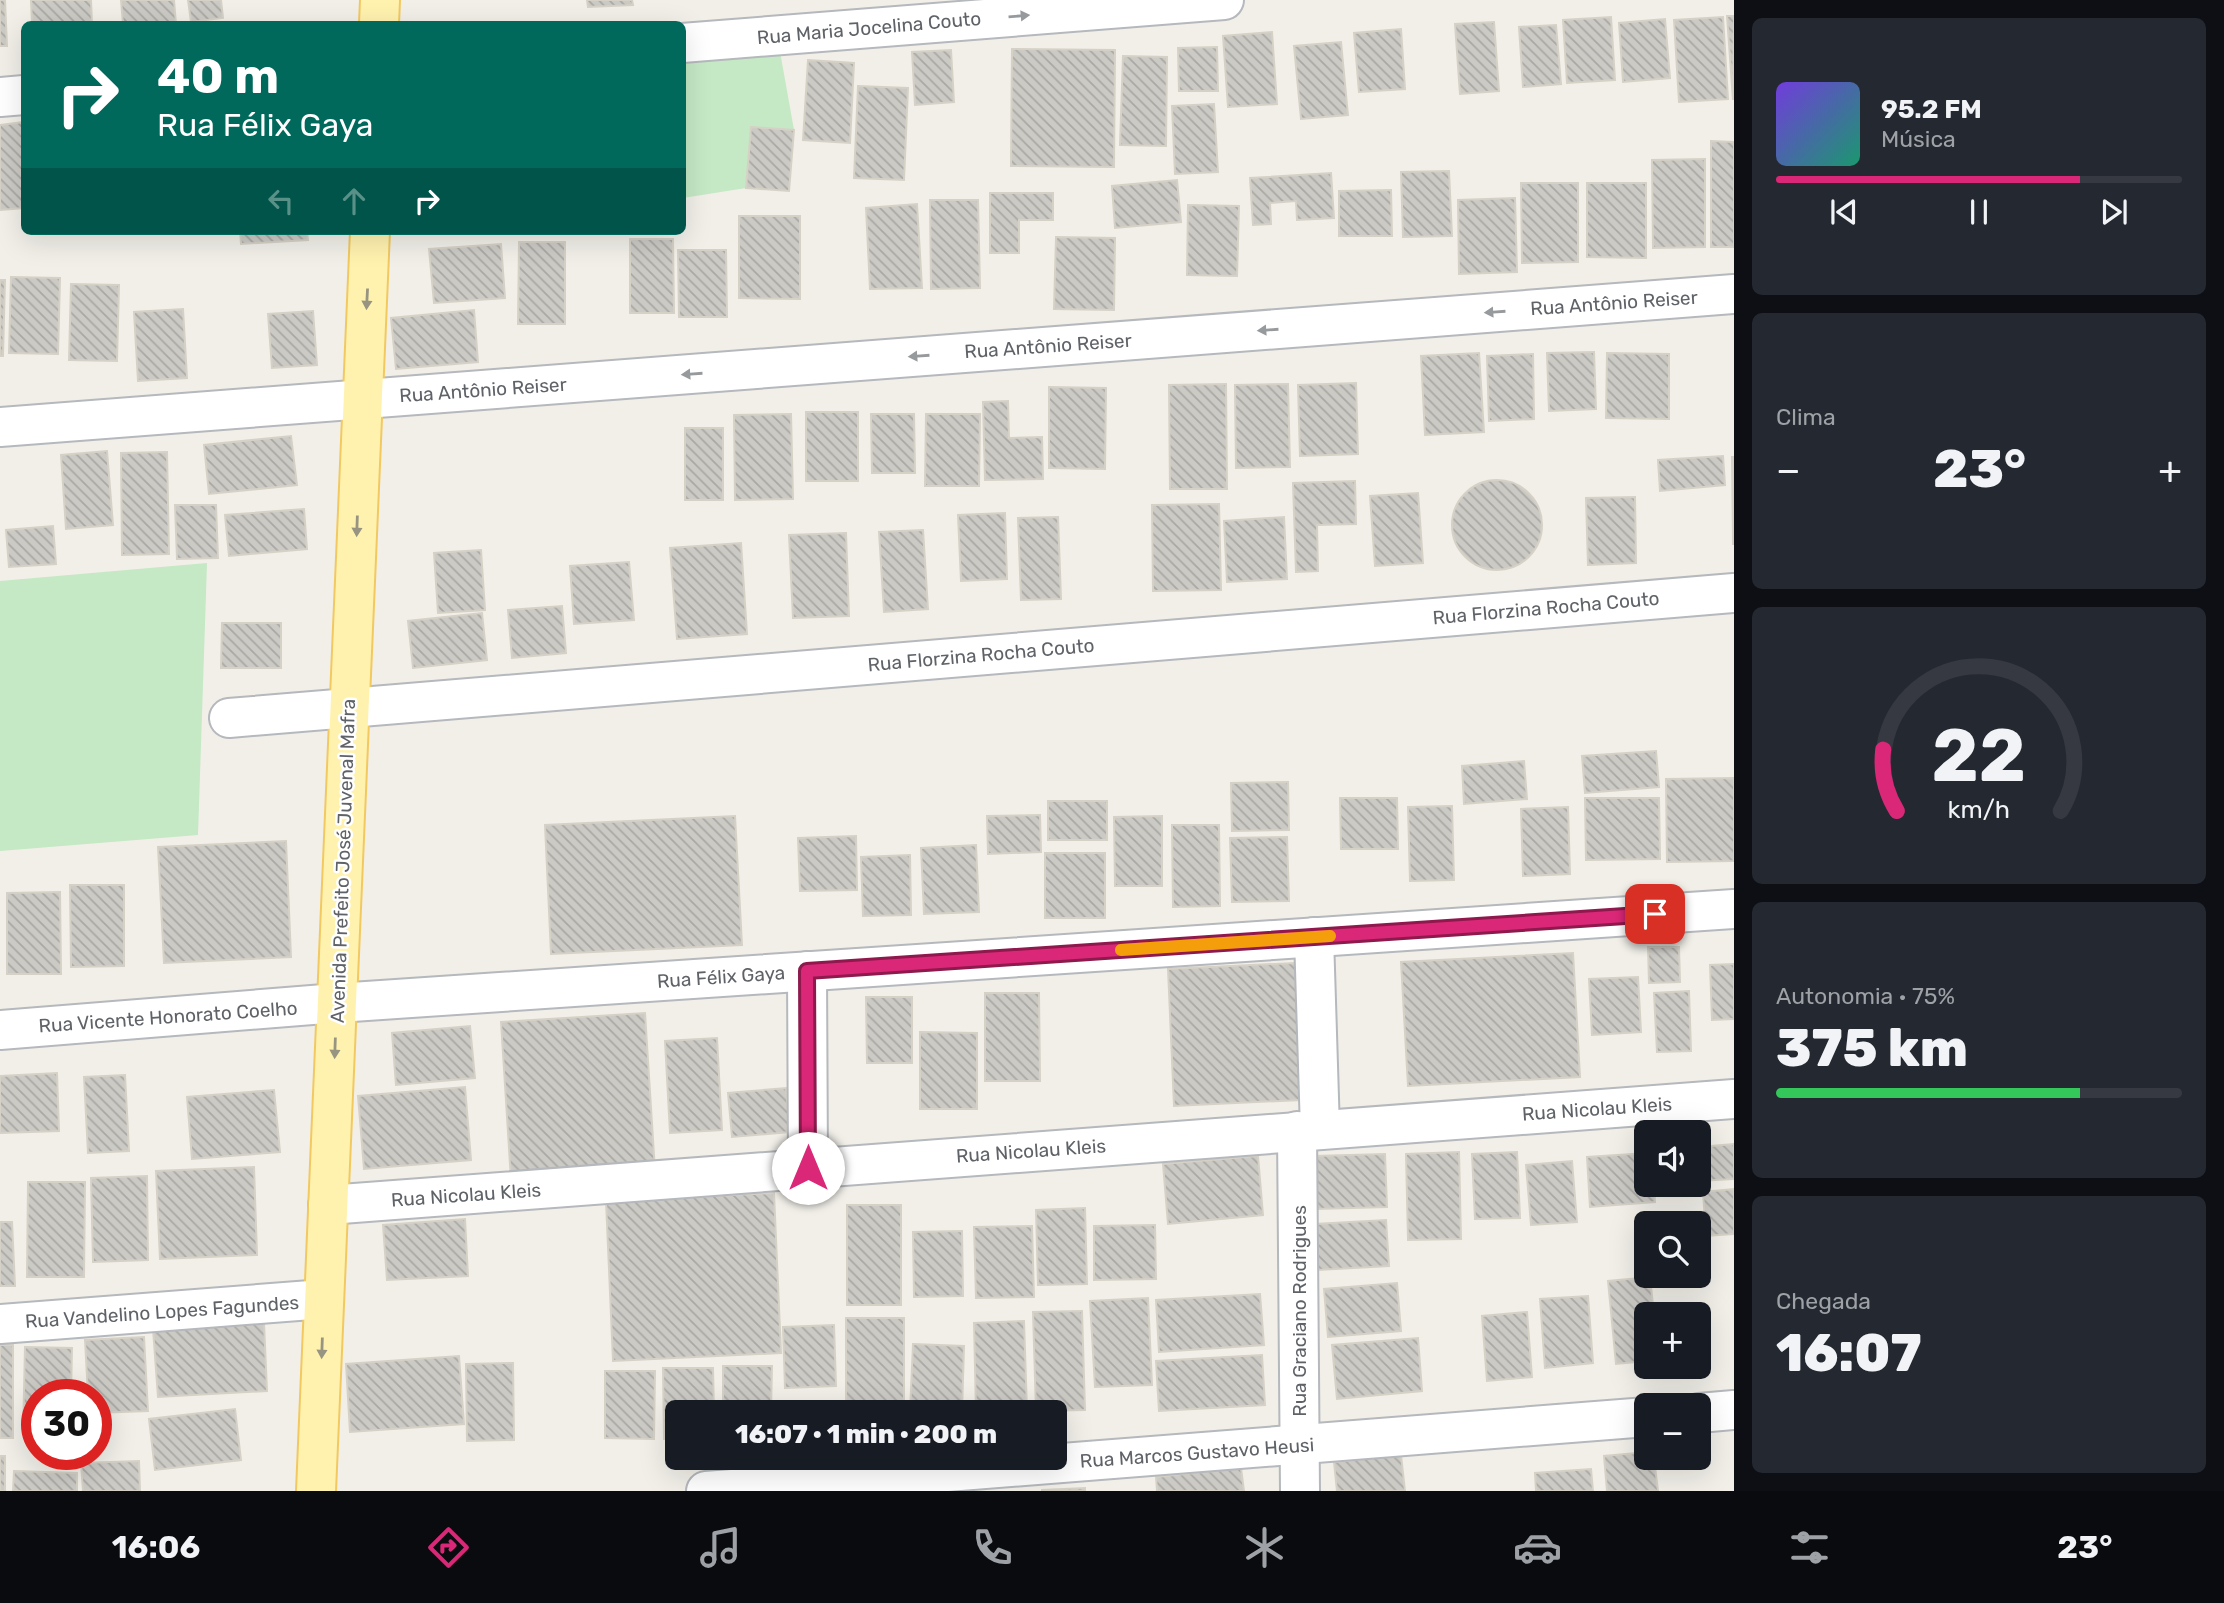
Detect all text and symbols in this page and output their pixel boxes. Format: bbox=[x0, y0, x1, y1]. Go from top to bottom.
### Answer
street label: Rua Maria Jocelina Couto bbox=[756, 7, 982, 49]
one-way arrow bbox=[1008, 10, 1030, 21]
text: 40 m bbox=[157, 47, 279, 105]
icon: right bbox=[42, 49, 133, 140]
text: 95.2 FM bbox=[1881, 94, 1982, 125]
text: Rua Félix Gaya bbox=[157, 106, 373, 144]
text: Música bbox=[1881, 125, 1956, 153]
icon: left bbox=[262, 182, 300, 220]
icon: ahead bbox=[335, 182, 373, 220]
icon: right bbox=[408, 182, 446, 220]
icon: previous bbox=[1825, 193, 1863, 231]
icon: pause bbox=[1960, 193, 1998, 231]
icon: next bbox=[2095, 193, 2133, 231]
street label: Rua Antônio Reiser bbox=[1530, 286, 1699, 320]
one-way arrow bbox=[361, 288, 372, 310]
one-way arrow bbox=[1484, 307, 1506, 318]
one-way arrow bbox=[1257, 325, 1279, 336]
street label: Rua Antônio Reiser bbox=[964, 329, 1133, 363]
one-way arrow bbox=[908, 351, 930, 362]
one-way arrow bbox=[681, 368, 703, 379]
street label: Rua Antônio Reiser bbox=[399, 373, 568, 407]
text: Clima bbox=[1776, 403, 1836, 431]
text: 23° bbox=[1933, 438, 2026, 500]
text: − bbox=[1776, 447, 1801, 493]
text: + bbox=[2158, 447, 2182, 493]
one-way arrow bbox=[352, 516, 363, 538]
street label: Rua Florzina Rocha Couto bbox=[1432, 587, 1660, 629]
street label: Rua Florzina Rocha Couto bbox=[867, 634, 1095, 676]
street label: Avenida Prefeito José Juvenal Mafra bbox=[326, 698, 360, 1024]
text: 22 bbox=[1932, 714, 2026, 800]
text: km/h bbox=[1948, 795, 2010, 824]
pin bbox=[1625, 884, 1685, 944]
icon: arrive bbox=[1636, 895, 1674, 933]
street label: Rua Félix Gaya bbox=[656, 961, 786, 993]
text: Autonomia · 75% bbox=[1776, 982, 1955, 1010]
street label: Rua Vicente Honorato Coelho bbox=[38, 996, 298, 1038]
text: 375 km bbox=[1776, 1017, 1968, 1079]
one-way arrow bbox=[330, 1037, 341, 1059]
street label: Rua Nicolau Kleis bbox=[1521, 1092, 1673, 1126]
map controls bbox=[1634, 1120, 1711, 1470]
button: sound bbox=[1634, 1120, 1711, 1197]
position arrow bbox=[771, 1131, 845, 1205]
street label: Rua Nicolau Kleis bbox=[955, 1134, 1107, 1168]
street label: Rua Nicolau Kleis bbox=[390, 1178, 542, 1212]
street label: Rua Graciano Rodrigues bbox=[1288, 1205, 1311, 1417]
button: search bbox=[1634, 1211, 1711, 1288]
text: Chegada bbox=[1776, 1287, 1871, 1315]
street label: Rua Vandelino Lopes Fagundes bbox=[24, 1291, 300, 1333]
button: + bbox=[1634, 1302, 1711, 1379]
text: 16:07 bbox=[1776, 1322, 1922, 1384]
one-way arrow bbox=[317, 1337, 328, 1359]
speed limit sign: 30 bbox=[21, 1379, 112, 1470]
button: − bbox=[1634, 1393, 1711, 1470]
text: 16:07 · 1 min · 200 m bbox=[735, 1419, 997, 1450]
street label: Rua Marcos Gustavo Heusi bbox=[1079, 1433, 1315, 1473]
icon: directions bbox=[424, 1523, 473, 1572]
icon: music bbox=[696, 1523, 745, 1572]
icon: phone bbox=[968, 1523, 1017, 1572]
icon: climate bbox=[1240, 1523, 1289, 1572]
icon: car bbox=[1513, 1523, 1562, 1572]
icon: filters bbox=[1785, 1523, 1834, 1572]
text: 16:06 bbox=[112, 1528, 200, 1566]
text: 23° bbox=[2057, 1528, 2112, 1566]

